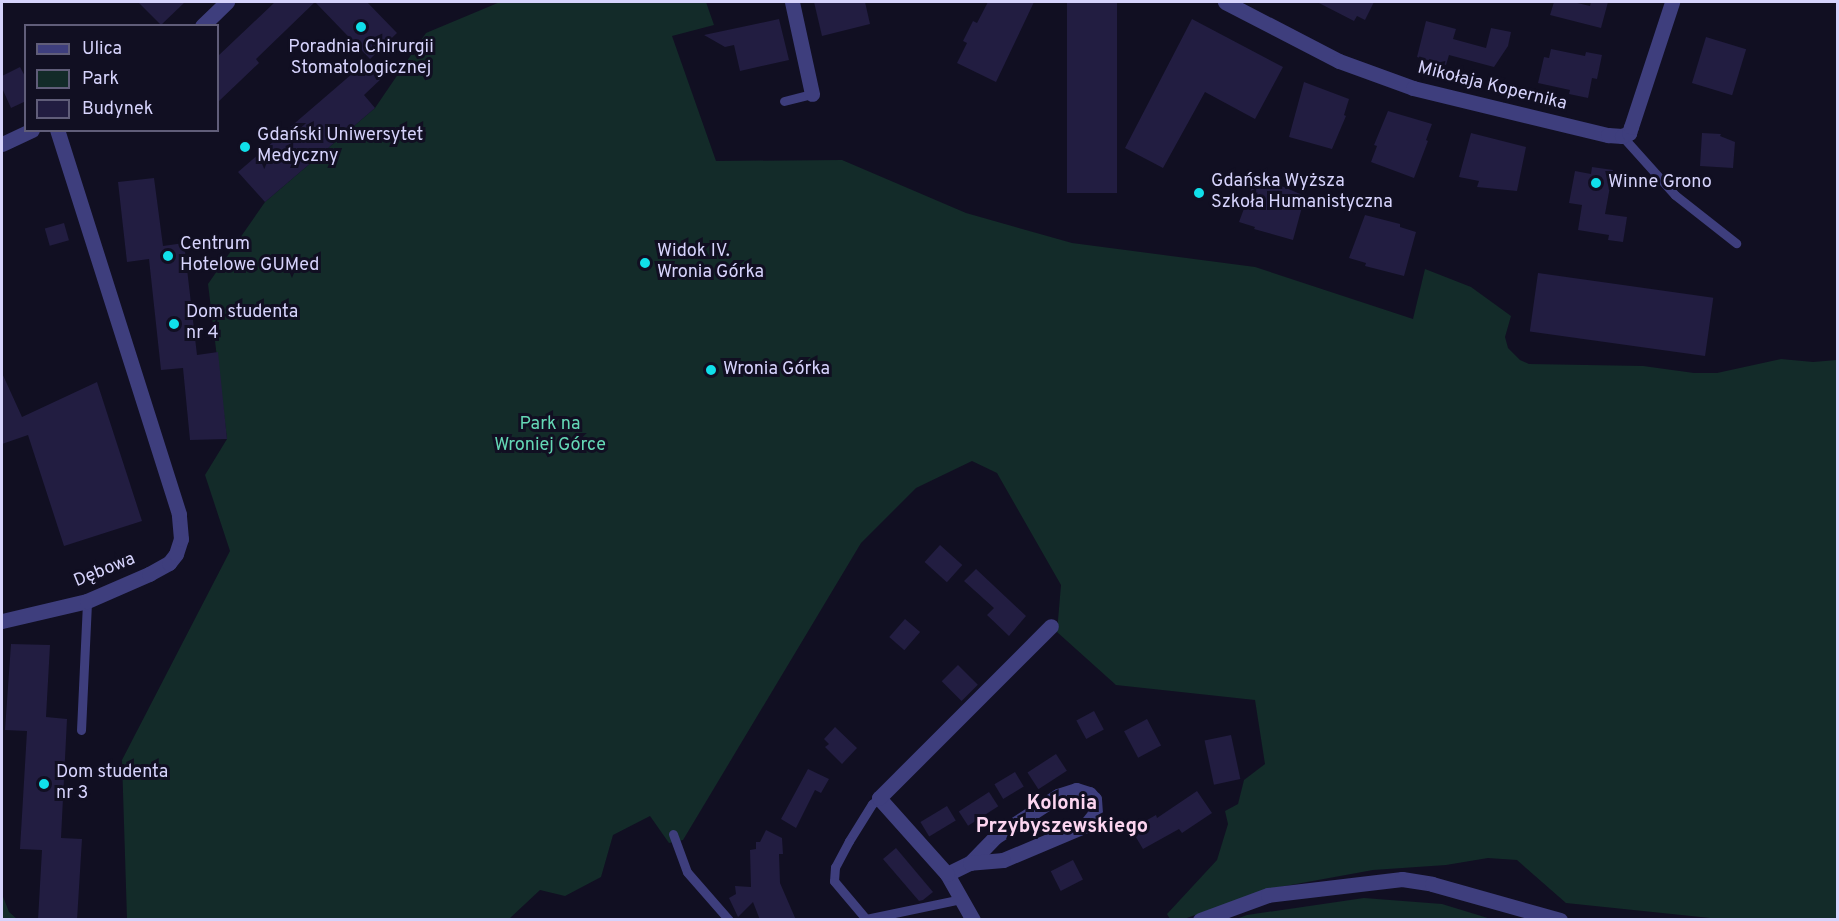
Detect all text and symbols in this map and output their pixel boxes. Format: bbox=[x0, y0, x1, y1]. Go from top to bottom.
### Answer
marker: Poradnia Chirurgii Stomatologicznej bbox=[352, 18, 370, 36]
legend bbox=[24, 24, 219, 132]
text: Ulica bbox=[82, 38, 122, 61]
place label: Poradnia Chirurgii Stomatologicznej bbox=[288, 38, 434, 80]
street label: Mikołaja Kopernika bbox=[1415, 58, 1569, 116]
text: Park bbox=[82, 68, 119, 91]
text: Budynek bbox=[82, 98, 153, 121]
place label: Gdański Uniwersytet Medyczny bbox=[257, 126, 423, 168]
marker: Gdański Uniwersytet Medyczny bbox=[238, 140, 252, 154]
place label: Gdańska Wyższa Szkoła Humanistyczna bbox=[1211, 172, 1393, 214]
place label: Winne Grono bbox=[1608, 172, 1712, 194]
marker: Winne Grono bbox=[1589, 176, 1603, 190]
marker: Gdańska Wyższa Szkoła Humanistyczna bbox=[1192, 186, 1206, 200]
place label: Centrum Hotelowe GUMed bbox=[180, 235, 319, 278]
place label: Widok IV. Wronia Górka bbox=[657, 242, 764, 284]
marker: Centrum Hotelowe GUMed bbox=[161, 249, 175, 263]
marker: Widok IV. Wronia Górka bbox=[638, 256, 652, 270]
place label: Dom studenta nr 4 bbox=[186, 303, 298, 346]
marker: Dom studenta nr 4 bbox=[167, 317, 181, 331]
place label: Wronia Górka bbox=[723, 359, 830, 381]
marker: Wronia Górka bbox=[704, 363, 718, 377]
park label: Park na Wroniej Górce bbox=[494, 415, 606, 458]
street label: Dębowa bbox=[71, 549, 139, 593]
place label: Dom studenta nr 3 bbox=[56, 763, 168, 806]
marker: Dom studenta nr 3 bbox=[37, 777, 51, 791]
district label: Kolonia Przybyszewskiego bbox=[976, 793, 1148, 840]

